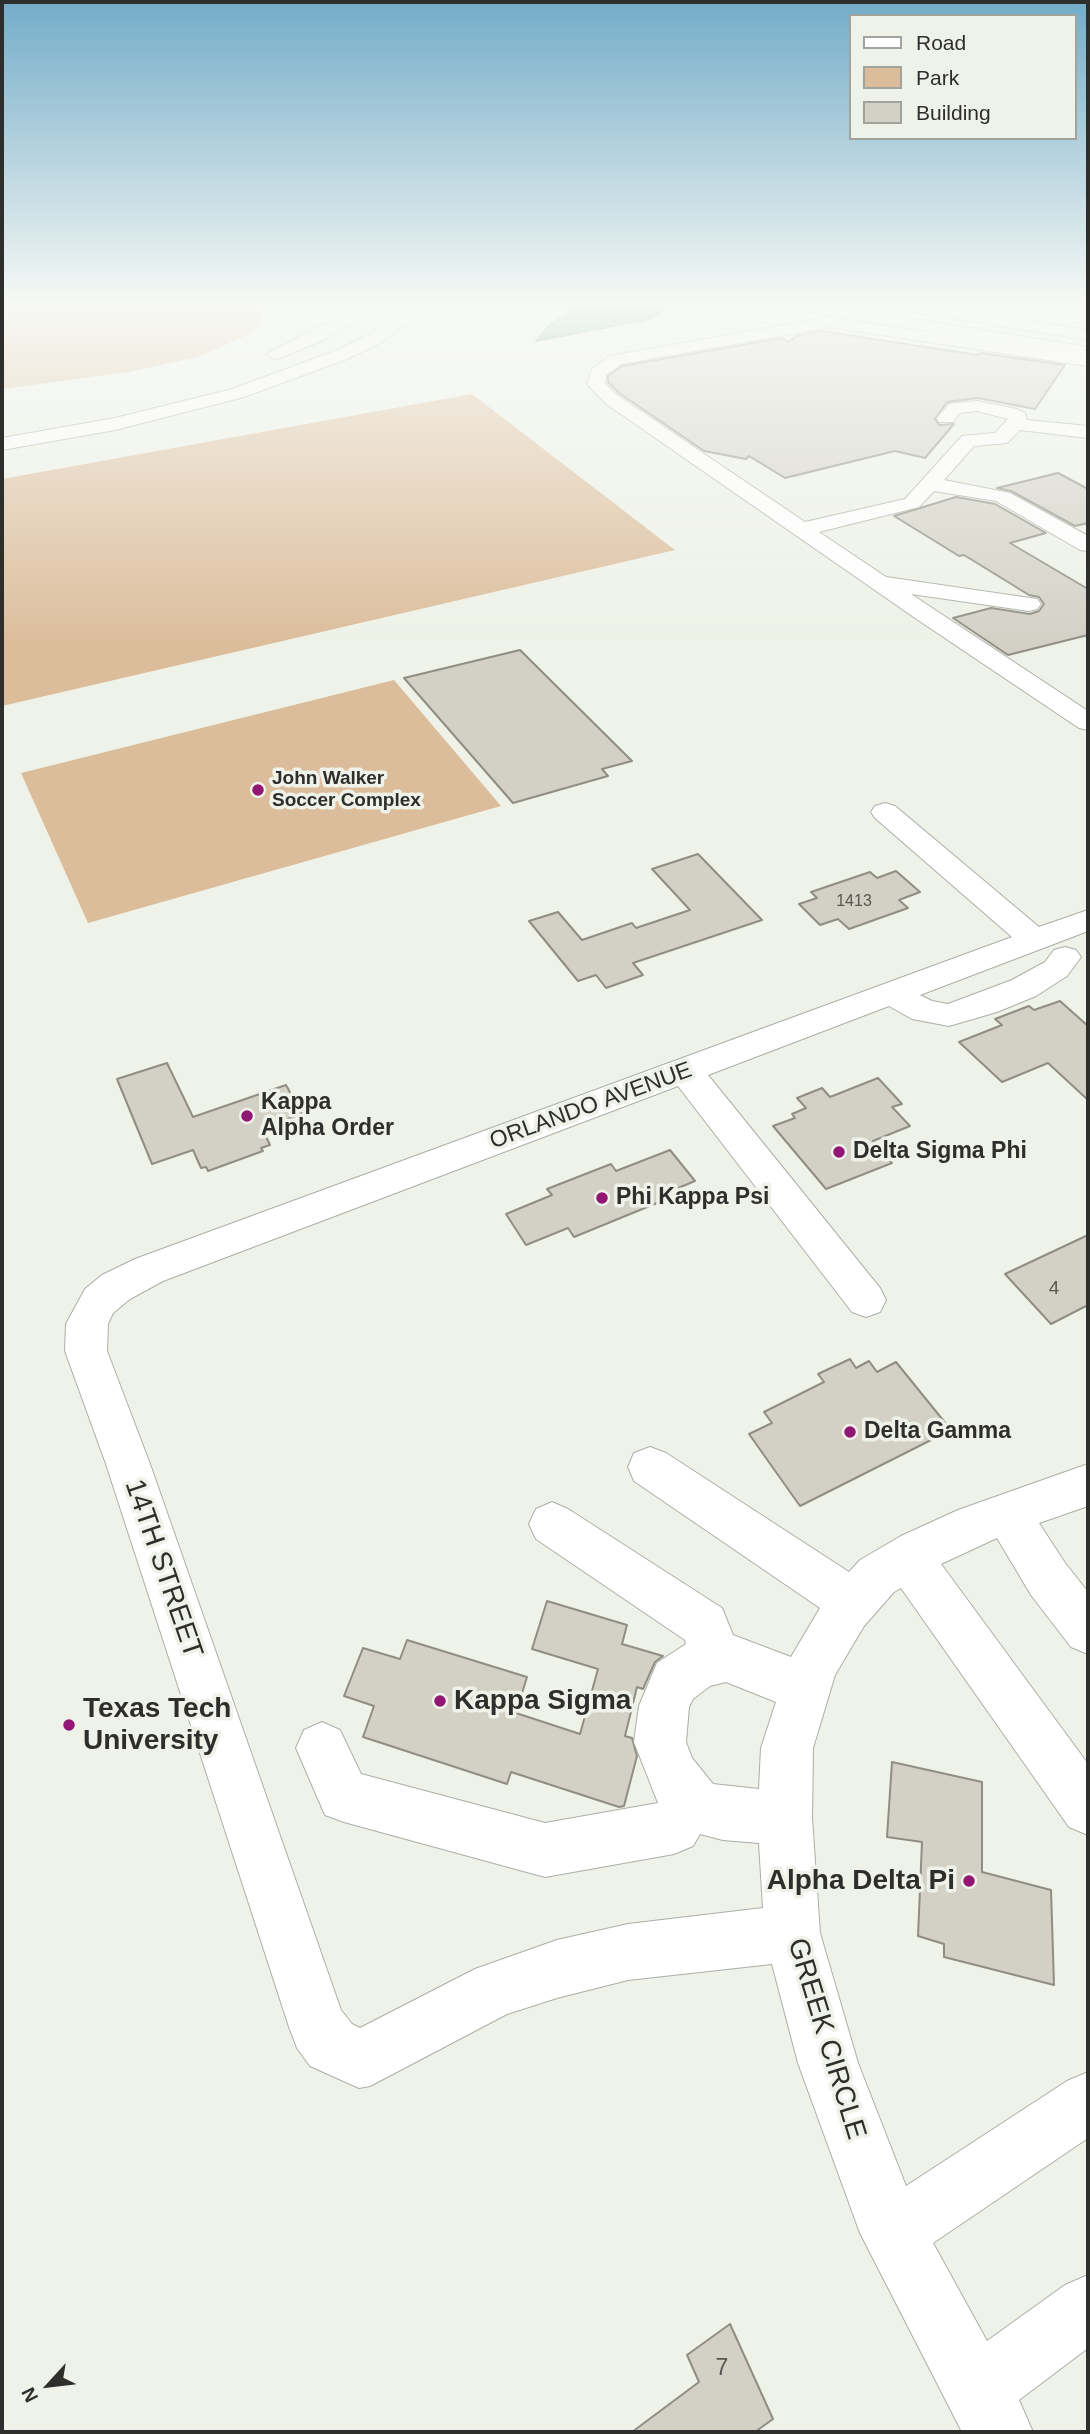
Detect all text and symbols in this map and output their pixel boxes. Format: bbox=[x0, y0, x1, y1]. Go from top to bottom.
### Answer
legend bbox=[848, 14, 1076, 140]
text: Road bbox=[916, 31, 966, 54]
text: Park bbox=[916, 66, 959, 89]
text: Building bbox=[916, 101, 991, 124]
place label: John Walker Soccer Complex bbox=[272, 768, 421, 812]
marker: John Walker Soccer Complex bbox=[250, 782, 266, 798]
house number: 1413 bbox=[836, 892, 872, 912]
street label: ORLANDO AVENUE bbox=[486, 1057, 696, 1155]
place label: Kappa Alpha Order bbox=[261, 1089, 394, 1143]
marker: Kappa Alpha Order bbox=[239, 1108, 255, 1124]
place label: Delta Sigma Phi bbox=[853, 1138, 1027, 1166]
marker: Delta Sigma Phi bbox=[831, 1144, 847, 1160]
place label: Phi Kappa Psi bbox=[616, 1184, 769, 1212]
marker: Phi Kappa Psi bbox=[594, 1190, 610, 1206]
house number: 4 bbox=[1049, 1278, 1059, 1300]
place label: Delta Gamma bbox=[864, 1418, 1011, 1446]
marker: Delta Gamma bbox=[842, 1424, 858, 1440]
street label: 14TH STREET bbox=[117, 1475, 209, 1663]
place label: Kappa Sigma bbox=[454, 1684, 631, 1718]
place label: Texas Tech University bbox=[83, 1692, 231, 1758]
marker: Kappa Sigma bbox=[432, 1693, 448, 1709]
marker: Texas Tech University bbox=[61, 1717, 77, 1733]
place label: Alpha Delta Pi bbox=[767, 1864, 955, 1898]
marker: Alpha Delta Pi bbox=[961, 1873, 977, 1889]
street label: GREEK CIRCLE bbox=[779, 1934, 873, 2144]
north arrow bbox=[14, 2350, 84, 2420]
house number: 7 bbox=[716, 2355, 728, 2383]
text: N bbox=[17, 2384, 42, 2406]

